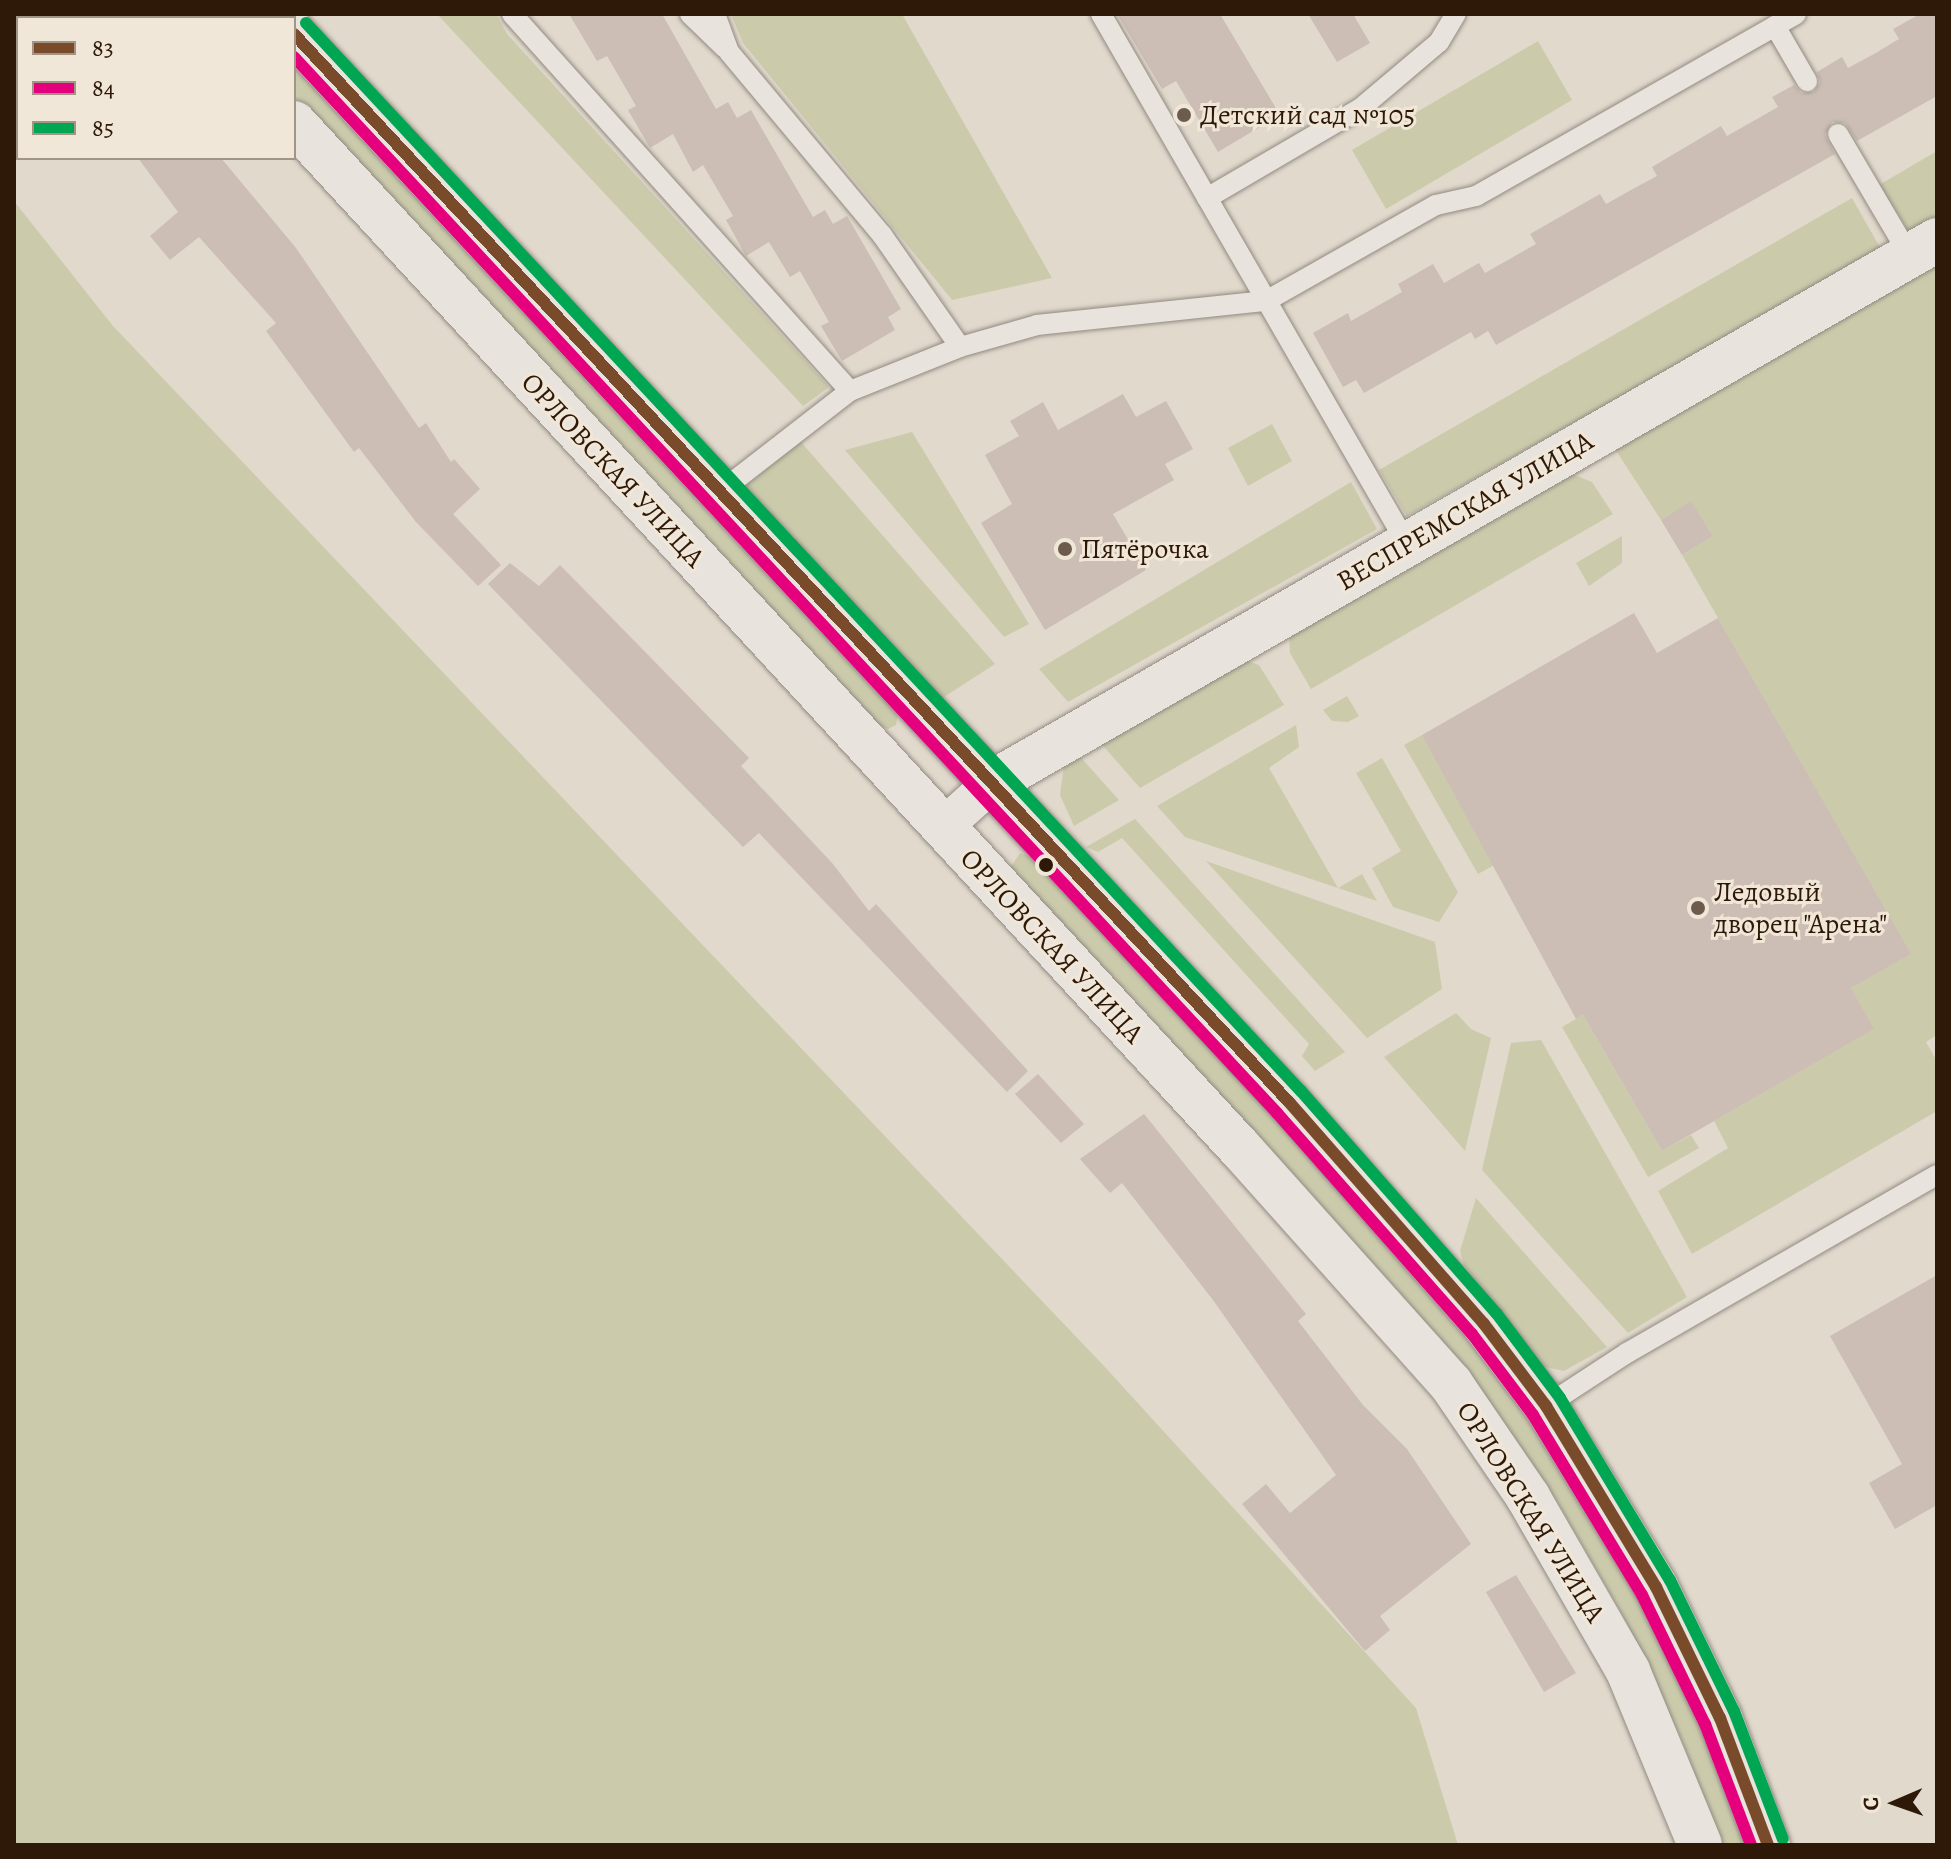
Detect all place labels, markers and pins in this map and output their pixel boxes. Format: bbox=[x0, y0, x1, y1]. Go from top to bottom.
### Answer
place label: Детский сад №105 bbox=[1200, 98, 1415, 132]
marker: Детский сад №105 bbox=[1175, 106, 1193, 124]
place label: Пятёрочка bbox=[1081, 532, 1209, 566]
marker: Пятёрочка bbox=[1056, 540, 1074, 558]
unlabelled marker bbox=[1038, 857, 1054, 873]
place label: Ледовый дворец "Арена" bbox=[1714, 875, 1888, 941]
marker: Ледовый дворец "Арена" bbox=[1689, 899, 1707, 917]

